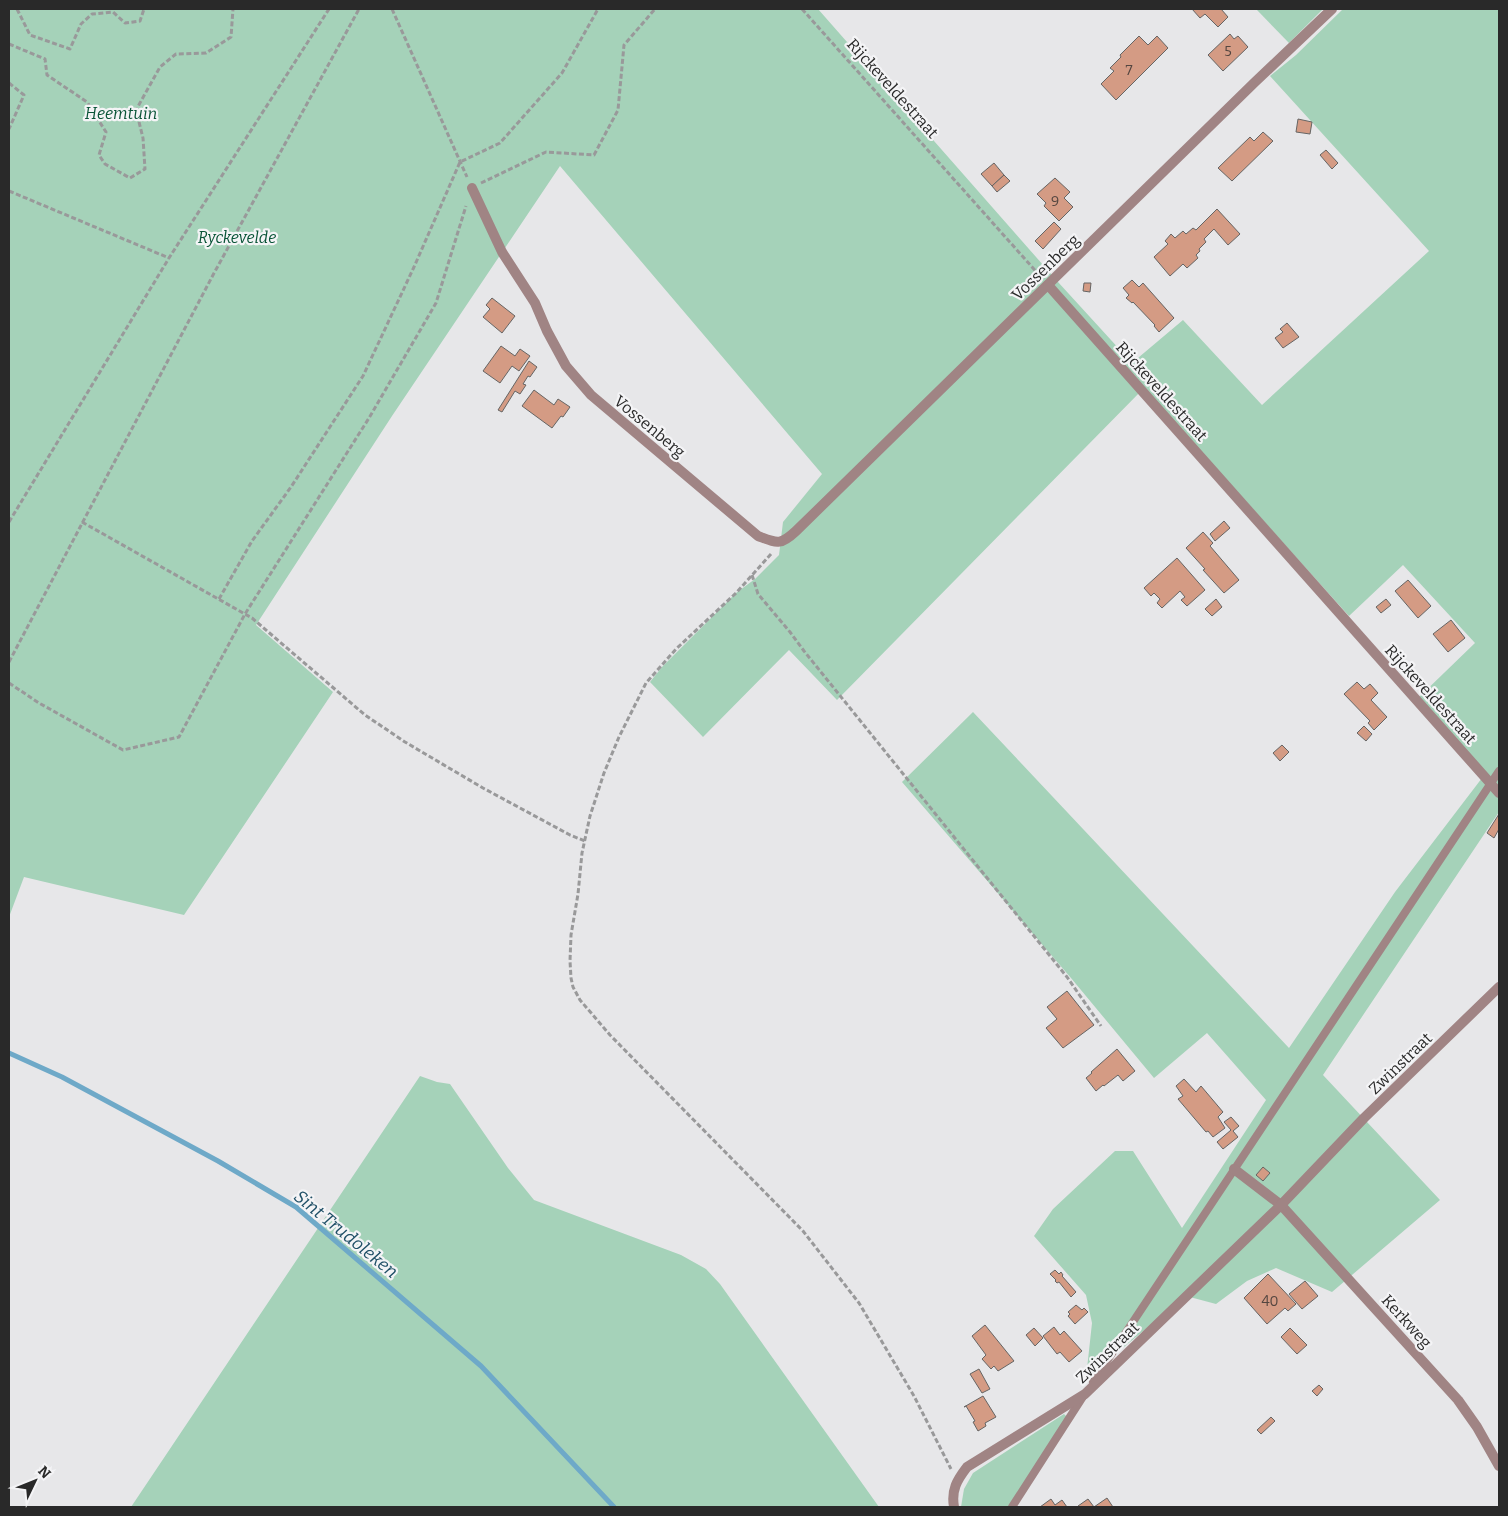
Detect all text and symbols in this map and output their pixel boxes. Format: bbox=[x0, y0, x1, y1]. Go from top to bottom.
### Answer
street label: Rijckeveldestraat bbox=[843, 35, 942, 142]
house number: 5 bbox=[1224, 43, 1232, 60]
house number: 7 bbox=[1125, 62, 1133, 79]
park label: Heemtuin bbox=[85, 104, 157, 123]
house number: 9 bbox=[1051, 193, 1059, 210]
park label: Ryckevelde bbox=[198, 228, 276, 247]
street label: Vossenberg bbox=[1007, 230, 1083, 304]
street label: Rijckeveldestraat bbox=[1112, 338, 1211, 445]
street label: Vossenberg bbox=[610, 391, 689, 462]
street label: Rijckeveldestraat bbox=[1381, 641, 1480, 748]
street label: Zwinstraat bbox=[1365, 1028, 1436, 1098]
water label: Sint Trudoleken bbox=[290, 1185, 402, 1283]
street label: Kerkweg bbox=[1378, 1291, 1436, 1352]
house number: 40 bbox=[1261, 1293, 1279, 1310]
street label: Zwinstraat bbox=[1072, 1317, 1143, 1387]
north arrow bbox=[10, 1456, 60, 1506]
text: N bbox=[34, 1463, 54, 1482]

